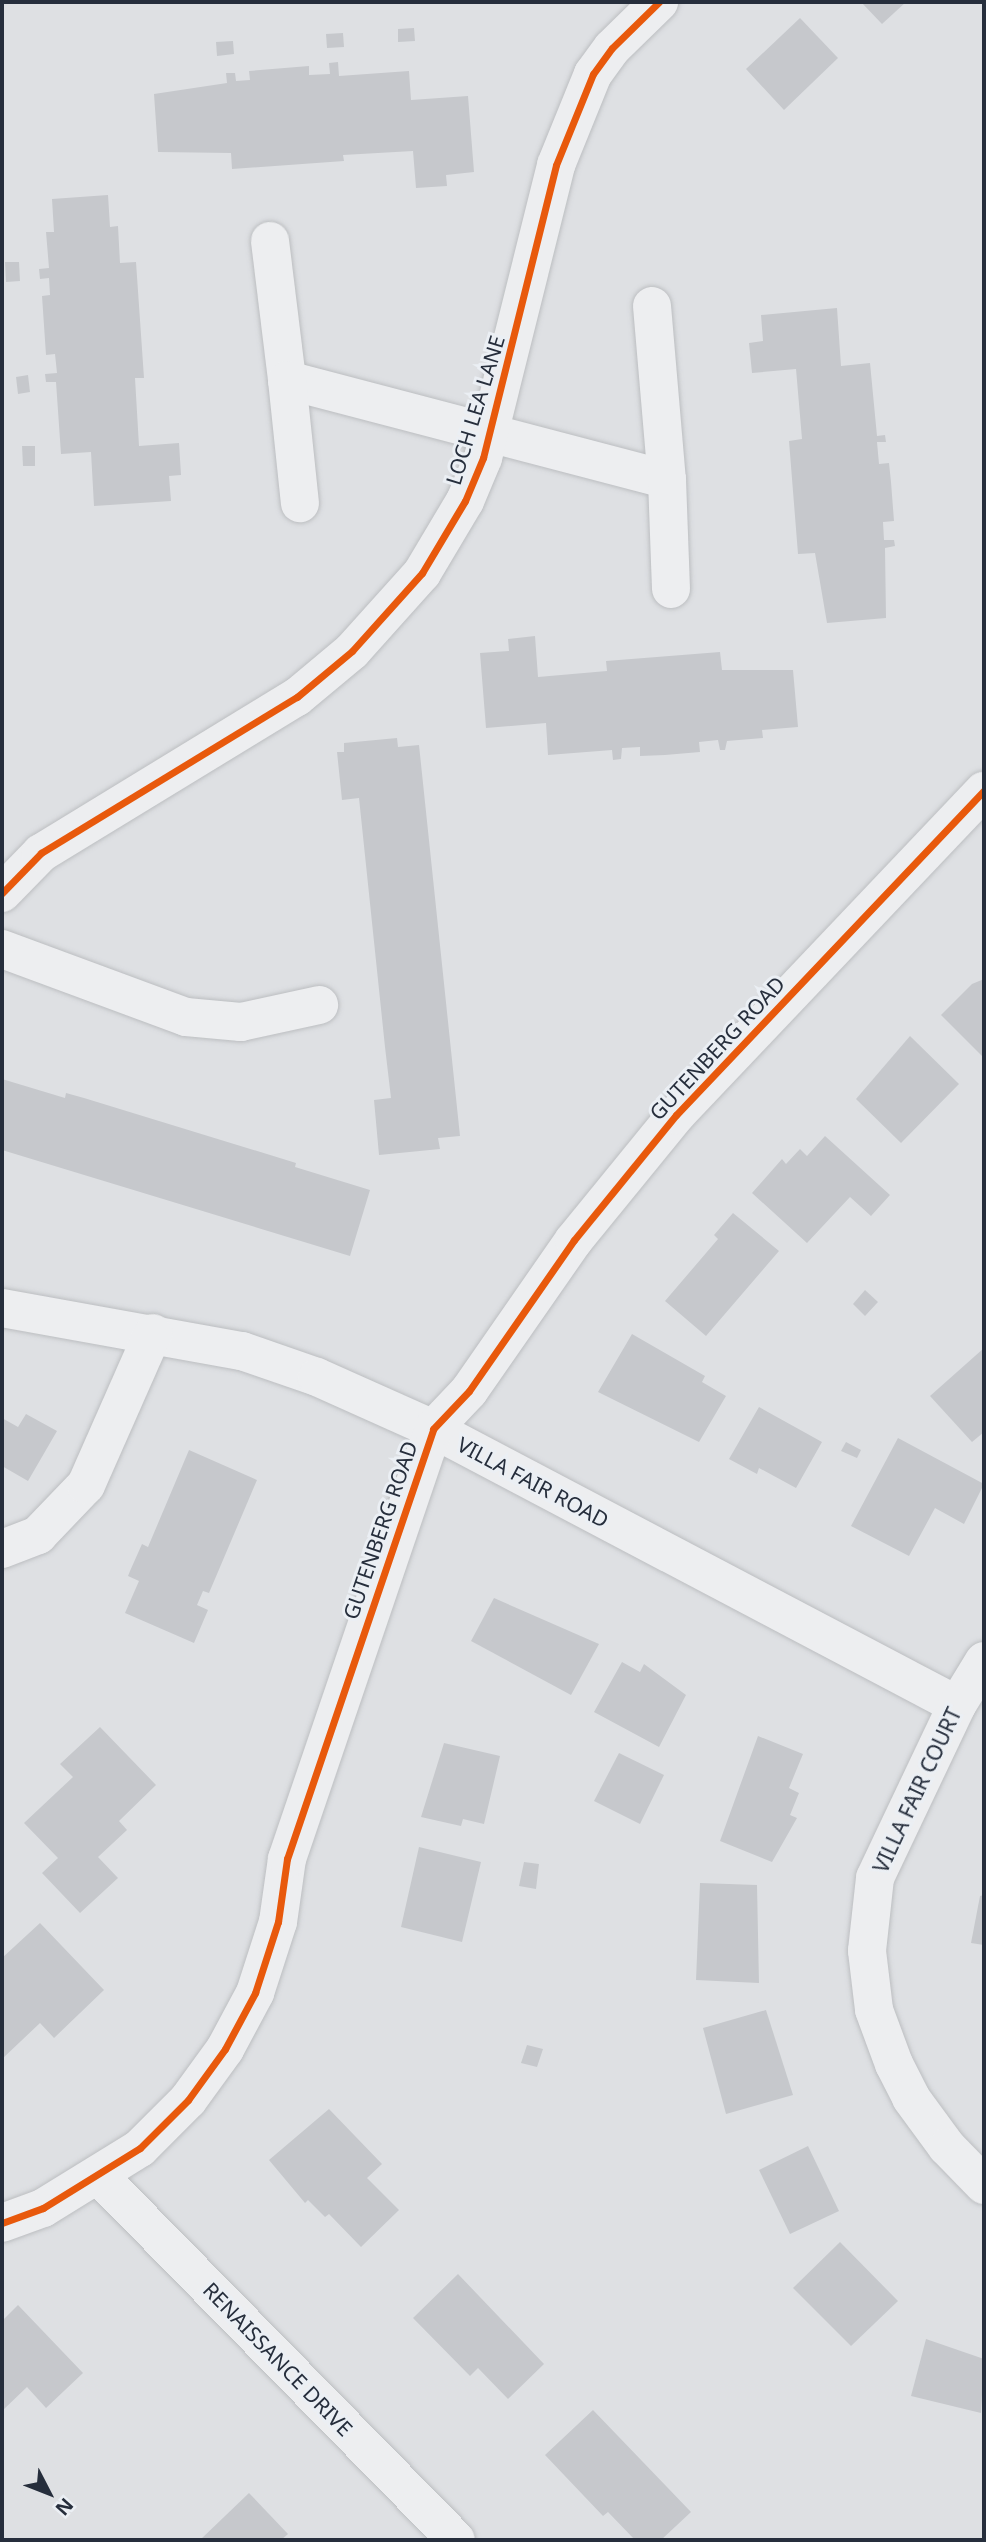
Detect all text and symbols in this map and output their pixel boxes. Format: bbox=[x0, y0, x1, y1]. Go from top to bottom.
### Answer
street label: LOCH LEA LANE bbox=[440, 332, 510, 488]
street label: GUTENBERG ROAD bbox=[644, 971, 790, 1125]
street label: VILLA FAIR ROAD bbox=[453, 1431, 613, 1533]
street label: GUTENBERG ROAD bbox=[338, 1438, 422, 1622]
street label: VILLA FAIR COURT bbox=[868, 1703, 966, 1877]
street label: RENAISSANCE DRIVE bbox=[198, 2277, 358, 2441]
north arrow bbox=[14, 2458, 84, 2528]
text: N bbox=[50, 2493, 79, 2521]

